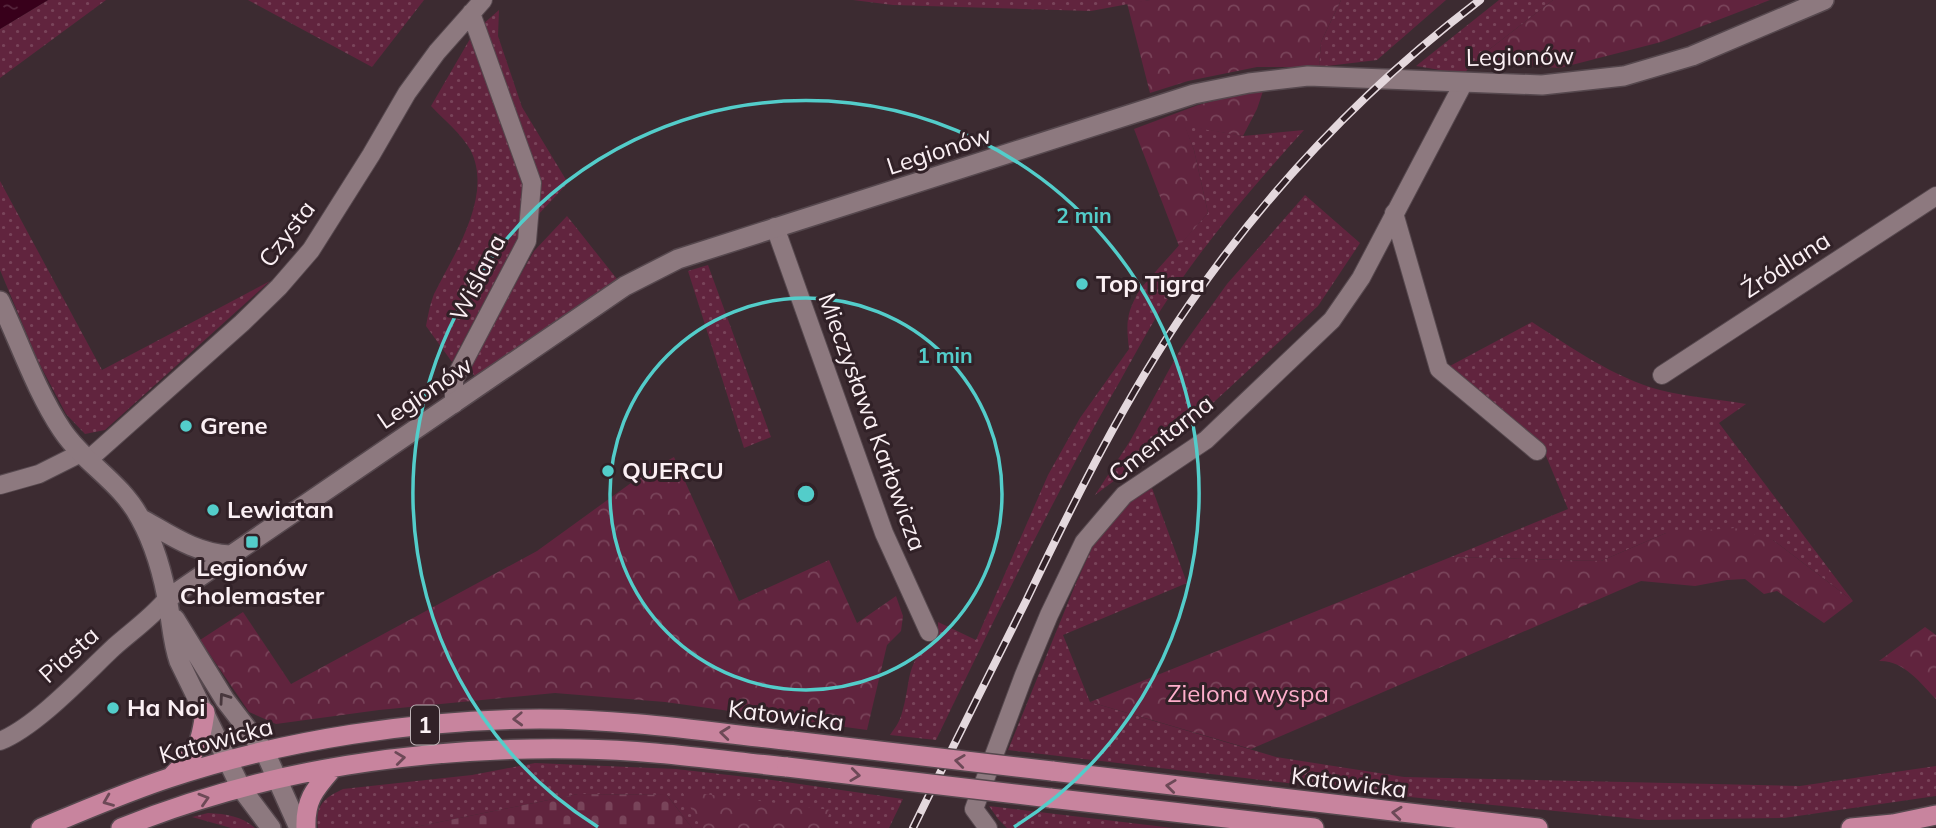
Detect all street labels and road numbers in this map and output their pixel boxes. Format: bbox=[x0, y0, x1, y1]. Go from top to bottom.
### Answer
street label: Legionów bbox=[1466, 40, 1575, 72]
street label: Legionów bbox=[883, 119, 995, 181]
street label: Czysta bbox=[252, 194, 321, 273]
street label: Źródlana bbox=[1736, 224, 1835, 304]
street label: Wiślana bbox=[443, 229, 512, 326]
street label: Mieczysława Karłowicza bbox=[812, 289, 934, 555]
street label: Legionów bbox=[371, 349, 478, 435]
street label: Cmentarna bbox=[1102, 388, 1219, 488]
street label: Piasta bbox=[32, 620, 104, 689]
street label: Katowicka bbox=[726, 693, 846, 737]
road number: 1 bbox=[411, 706, 439, 744]
street label: Katowicka bbox=[156, 710, 276, 770]
street label: Katowicka bbox=[1289, 760, 1409, 804]

